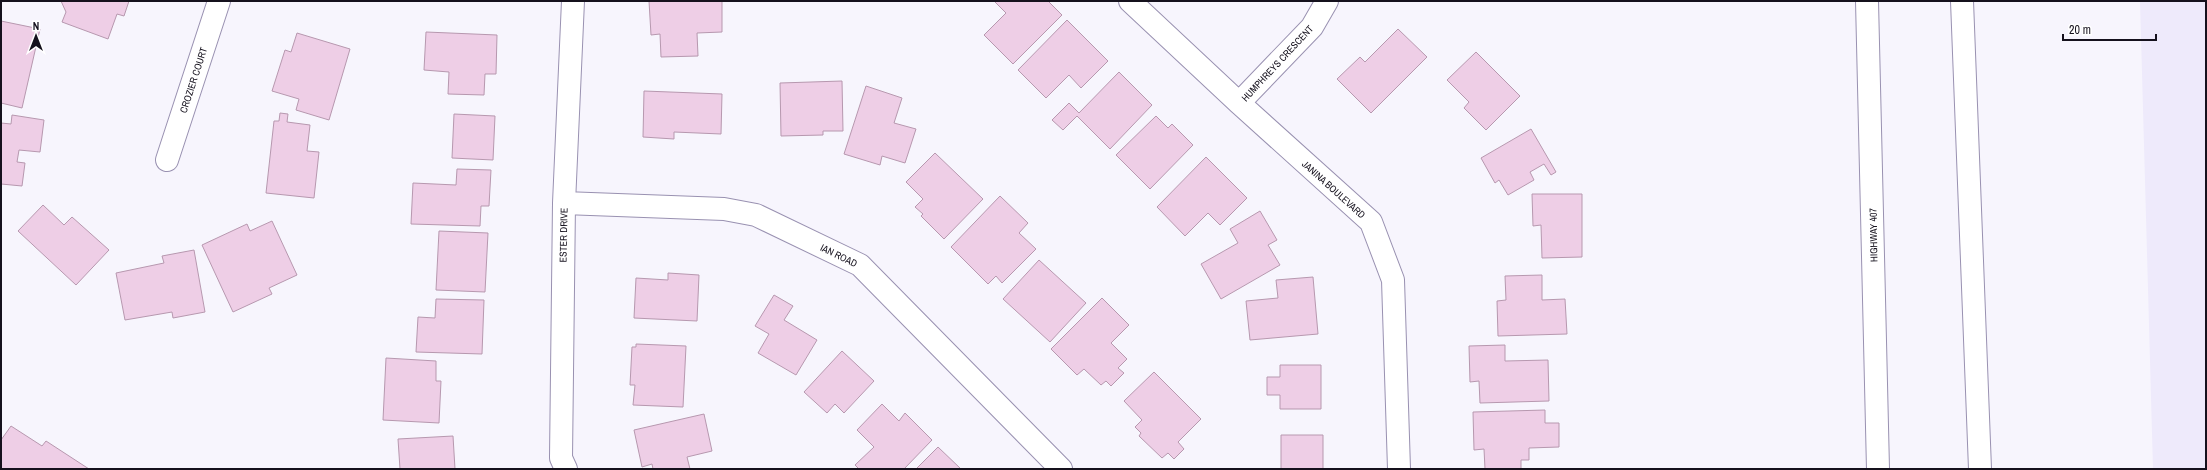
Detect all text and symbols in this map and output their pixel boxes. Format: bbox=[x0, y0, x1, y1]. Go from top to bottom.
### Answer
north arrow bbox=[16, 16, 56, 56]
scale bar bbox=[2063, 16, 2156, 42]
text: N bbox=[33, 19, 39, 33]
street label: HUMPHREYS CRESCENT bbox=[1239, 22, 1316, 104]
text: 20 m bbox=[2069, 22, 2091, 38]
street label: CROZIER COURT bbox=[177, 46, 210, 115]
street label: JANINA BOULEVARD bbox=[1299, 157, 1368, 221]
street label: HIGHWAY 407 bbox=[1867, 207, 1880, 262]
street label: ESTER DRIVE bbox=[557, 208, 570, 262]
street label: IAN ROAD bbox=[818, 241, 860, 270]

